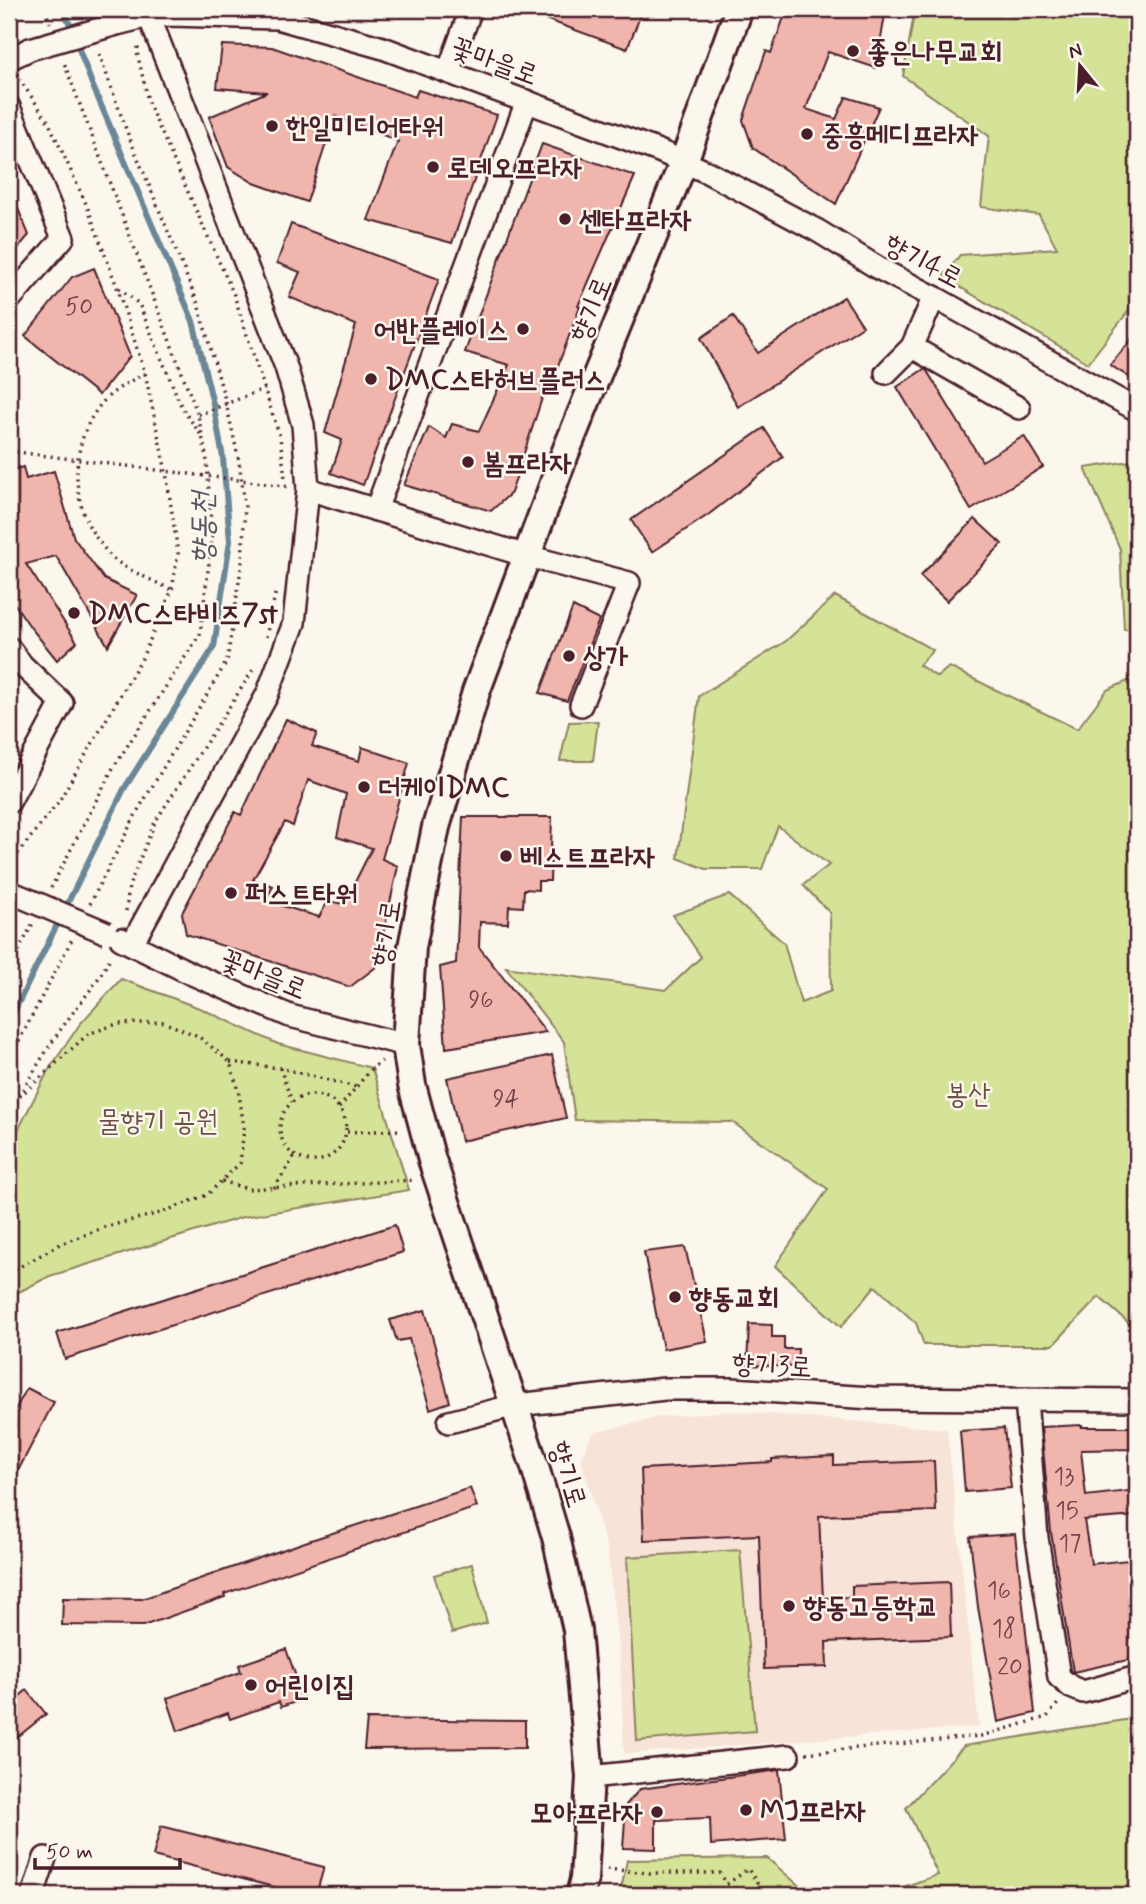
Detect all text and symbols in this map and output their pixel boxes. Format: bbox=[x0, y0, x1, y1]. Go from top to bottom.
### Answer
street label: 꽃마을로 bbox=[445, 30, 543, 95]
north arrow bbox=[1044, 32, 1114, 102]
place label: 좋은나무교회 bbox=[867, 35, 1002, 72]
text: N bbox=[1065, 37, 1085, 65]
marker: 좋은나무교회 bbox=[845, 43, 861, 59]
place label: 한일미디어타워 bbox=[285, 110, 444, 147]
marker: 한일미디어타워 bbox=[264, 118, 280, 134]
place label: 중흥메디프라자 bbox=[821, 118, 979, 155]
marker: 중흥메디프라자 bbox=[799, 126, 815, 142]
place label: 로데오프라자 bbox=[447, 151, 582, 188]
marker: 로데오프라자 bbox=[425, 159, 441, 175]
place label: 센타프라자 bbox=[579, 203, 692, 240]
marker: 센타프라자 bbox=[557, 211, 573, 227]
street label: 향기4로 bbox=[877, 226, 969, 298]
street label: 향기로 bbox=[563, 272, 622, 348]
house number: 50 bbox=[65, 292, 93, 323]
place label: 어반플레이스 bbox=[374, 313, 509, 350]
marker: 어반플레이스 bbox=[515, 321, 531, 337]
place label: DMC스타허브플러스 bbox=[385, 363, 606, 400]
marker: DMC스타허브플러스 bbox=[363, 371, 379, 387]
place label: 봄프라자 bbox=[482, 446, 572, 483]
marker: 봄프라자 bbox=[460, 454, 476, 470]
water label: 향동천 bbox=[184, 489, 223, 564]
place label: DMC스타비즈7st bbox=[88, 597, 279, 634]
marker: DMC스타비즈7st bbox=[66, 605, 82, 621]
place label: 상가 bbox=[583, 640, 629, 677]
marker: 상가 bbox=[561, 648, 577, 664]
place label: 더케이DMC bbox=[378, 771, 509, 808]
marker: 더케이DMC bbox=[356, 779, 372, 795]
place label: 베스트프라자 bbox=[520, 840, 655, 877]
marker: 베스트프라자 bbox=[498, 848, 514, 864]
place label: 퍼스트타워 bbox=[245, 877, 358, 914]
marker: 퍼스트타워 bbox=[223, 885, 239, 901]
street label: 향기로 bbox=[364, 897, 411, 970]
street label: 꽃마을로 bbox=[214, 941, 312, 1009]
house number: 96 bbox=[468, 985, 494, 1016]
park label: 봉산 bbox=[945, 1077, 991, 1114]
house number: 94 bbox=[493, 1084, 519, 1115]
park label: 물향기 공원 bbox=[98, 1104, 218, 1141]
place label: 향동교회 bbox=[688, 1281, 779, 1318]
marker: 향동교회 bbox=[667, 1289, 683, 1305]
street label: 향기3로 bbox=[731, 1346, 813, 1387]
street label: 향기로 bbox=[539, 1437, 594, 1512]
house number: 13 bbox=[1054, 1462, 1074, 1493]
house number: 15 bbox=[1055, 1496, 1079, 1527]
house number: 17 bbox=[1059, 1529, 1081, 1560]
house number: 16 bbox=[987, 1576, 1011, 1607]
place label: 향동고등학교 bbox=[802, 1590, 938, 1627]
marker: 향동고등학교 bbox=[781, 1598, 797, 1614]
house number: 18 bbox=[992, 1614, 1016, 1645]
house number: 20 bbox=[997, 1652, 1023, 1683]
place label: 어린이집 bbox=[265, 1669, 355, 1706]
marker: 어린이집 bbox=[243, 1677, 259, 1693]
place label: MJ프라자 bbox=[760, 1794, 866, 1831]
place label: 모아프라자 bbox=[530, 1796, 643, 1833]
marker: MJ프라자 bbox=[738, 1802, 754, 1818]
marker: 모아프라자 bbox=[649, 1804, 665, 1820]
scale bar bbox=[35, 1827, 180, 1871]
text: 50 m bbox=[46, 1838, 93, 1866]

